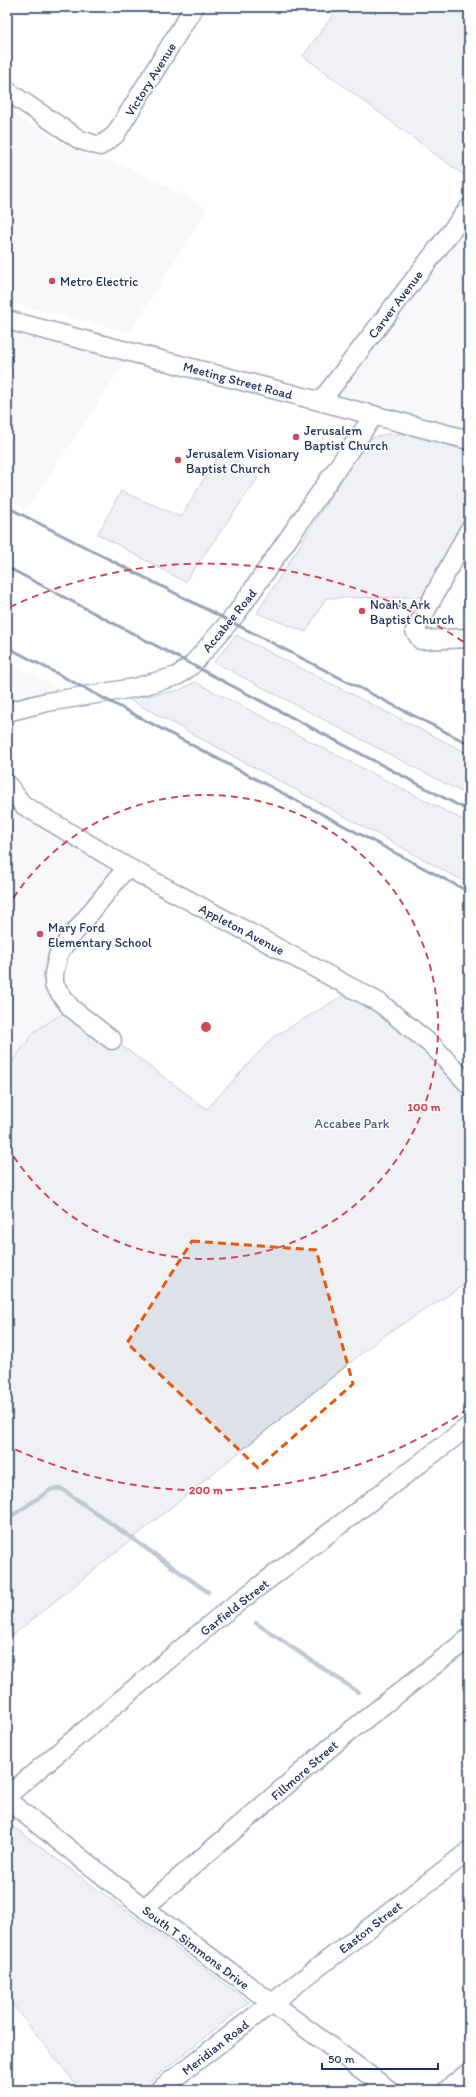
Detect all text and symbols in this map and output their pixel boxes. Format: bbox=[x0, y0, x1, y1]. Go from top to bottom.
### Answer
street label: Victory Avenue bbox=[122, 40, 179, 119]
street label: Carver Avenue bbox=[365, 267, 426, 341]
place label: Metro Electric bbox=[60, 274, 138, 289]
marker: Metro Electric bbox=[47, 276, 57, 286]
street label: Meeting Street Road bbox=[181, 359, 294, 402]
place label: Jerusalem Baptist Church bbox=[304, 423, 388, 453]
marker: Jerusalem Baptist Church bbox=[291, 432, 301, 442]
place label: Jerusalem Visionary Baptist Church bbox=[186, 446, 299, 476]
marker: Jerusalem Visionary Baptist Church bbox=[173, 455, 183, 465]
street label: Accabee Road bbox=[199, 586, 260, 655]
place label: Noah's Ark Baptist Church bbox=[370, 597, 454, 627]
marker: Noah's Ark Baptist Church bbox=[357, 606, 367, 616]
street label: Appleton Avenue bbox=[197, 901, 287, 958]
place label: Mary Ford Elementary School bbox=[48, 920, 152, 950]
marker: Mary Ford Elementary School bbox=[35, 929, 45, 939]
centre of rings bbox=[199, 1020, 213, 1034]
text: 100 m bbox=[407, 1100, 441, 1114]
park label: Accabee Park bbox=[315, 1116, 390, 1131]
text: 200 m bbox=[189, 1483, 224, 1497]
street label: Garfield Street bbox=[197, 1576, 272, 1639]
street label: Fillmore Street bbox=[268, 1737, 341, 1804]
street label: Easton Street bbox=[336, 1898, 405, 1957]
street label: South T Simmons Drive bbox=[139, 1902, 252, 1992]
street label: Meridian Road bbox=[179, 2017, 252, 2078]
scale bar bbox=[322, 2045, 438, 2071]
text: 50 m bbox=[328, 2052, 354, 2066]

